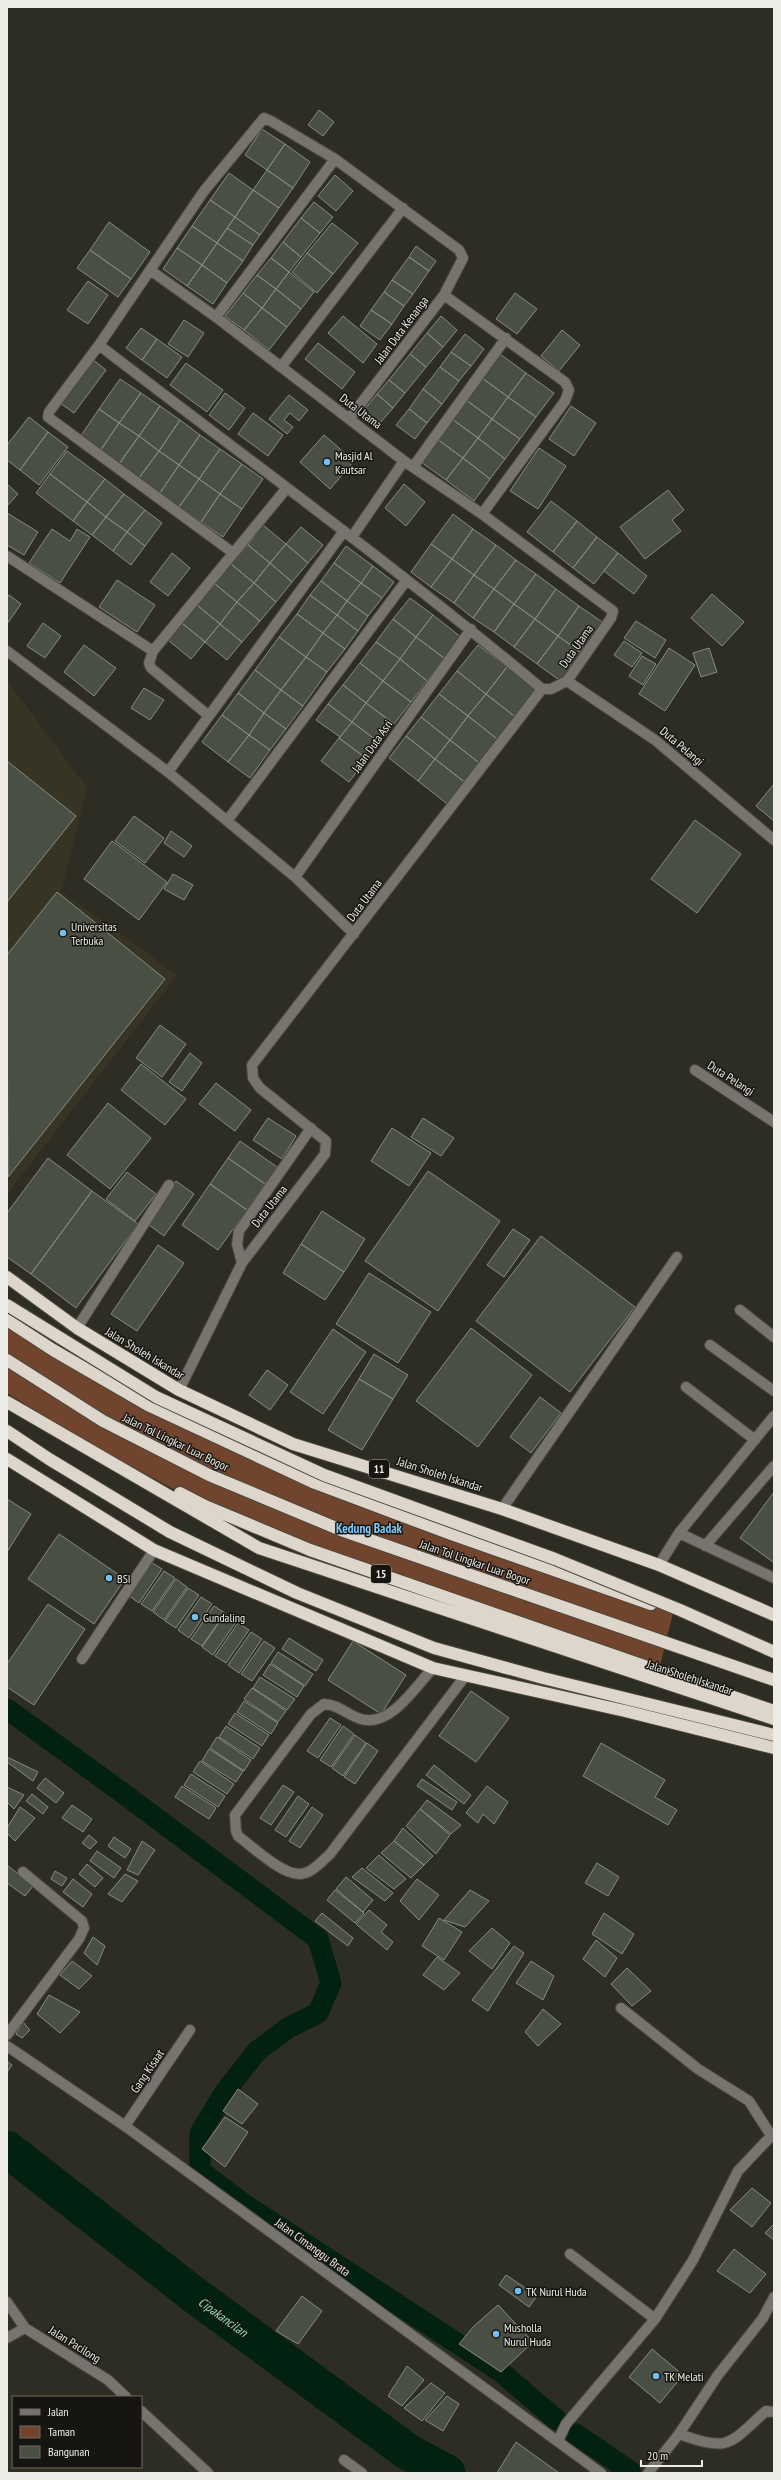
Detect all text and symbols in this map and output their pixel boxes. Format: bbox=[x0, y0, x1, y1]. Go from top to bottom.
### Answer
street label: Jalan Duta Kenanga bbox=[370, 293, 431, 368]
street label: Duta Utama bbox=[337, 390, 385, 432]
place label: Masjid Al Kautsar bbox=[335, 448, 373, 477]
marker: Masjid Al Kautsar bbox=[322, 457, 332, 467]
street label: Duta Utama bbox=[556, 621, 596, 670]
street label: Jalan Duta Asri bbox=[348, 717, 396, 776]
street label: Duta Pelangi bbox=[657, 723, 707, 769]
street label: Duta Utama bbox=[343, 876, 385, 924]
place label: Universitas Terbuka bbox=[71, 919, 117, 948]
marker: Universitas Terbuka bbox=[58, 928, 68, 938]
street label: Duta Pelangi bbox=[705, 1057, 757, 1099]
street label: Duta Utama bbox=[248, 1182, 290, 1230]
street label: Jalan Sholeh Iskandar bbox=[102, 1323, 188, 1383]
street label: Jalan Tol Lingkar Luar Bogor bbox=[120, 1409, 232, 1474]
street label: Jalan Sholeh Iskandar bbox=[394, 1453, 485, 1495]
road number: 11 bbox=[369, 1460, 389, 1478]
district label: Kedung Badak bbox=[336, 1520, 403, 1537]
street label: Jalan Tol Lingkar Luar Bogor bbox=[417, 1536, 533, 1588]
road number: 15 bbox=[371, 1565, 391, 1583]
place label: BSI bbox=[117, 1571, 131, 1586]
marker: BSI bbox=[104, 1573, 114, 1583]
place label: Gundaling bbox=[203, 1610, 245, 1625]
marker: Gundaling bbox=[190, 1612, 200, 1622]
street label: Jalan Sholeh Iskandar bbox=[644, 1656, 735, 1698]
street label: Gang Kisaat bbox=[127, 2046, 167, 2096]
street label: Jalan Cimanggu Brata bbox=[272, 2214, 354, 2279]
place label: TK Nurul Huda bbox=[526, 2284, 587, 2299]
marker: TK Nurul Huda bbox=[513, 2286, 523, 2296]
water label: Cipakancilan bbox=[195, 2293, 252, 2341]
place label: Musholla Nurul Huda bbox=[504, 2320, 551, 2349]
street label: Jalan Pacilong bbox=[45, 2322, 104, 2366]
marker: Musholla Nurul Huda bbox=[491, 2329, 501, 2339]
place label: TK Melati bbox=[664, 2369, 704, 2384]
marker: TK Melati bbox=[651, 2371, 661, 2381]
legend bbox=[12, 2396, 142, 2468]
text: Jalan bbox=[47, 2404, 69, 2419]
text: Taman bbox=[48, 2424, 75, 2439]
scale bar bbox=[641, 2442, 702, 2468]
text: Bangunan bbox=[48, 2444, 89, 2459]
text: 20 m bbox=[647, 2448, 668, 2463]

